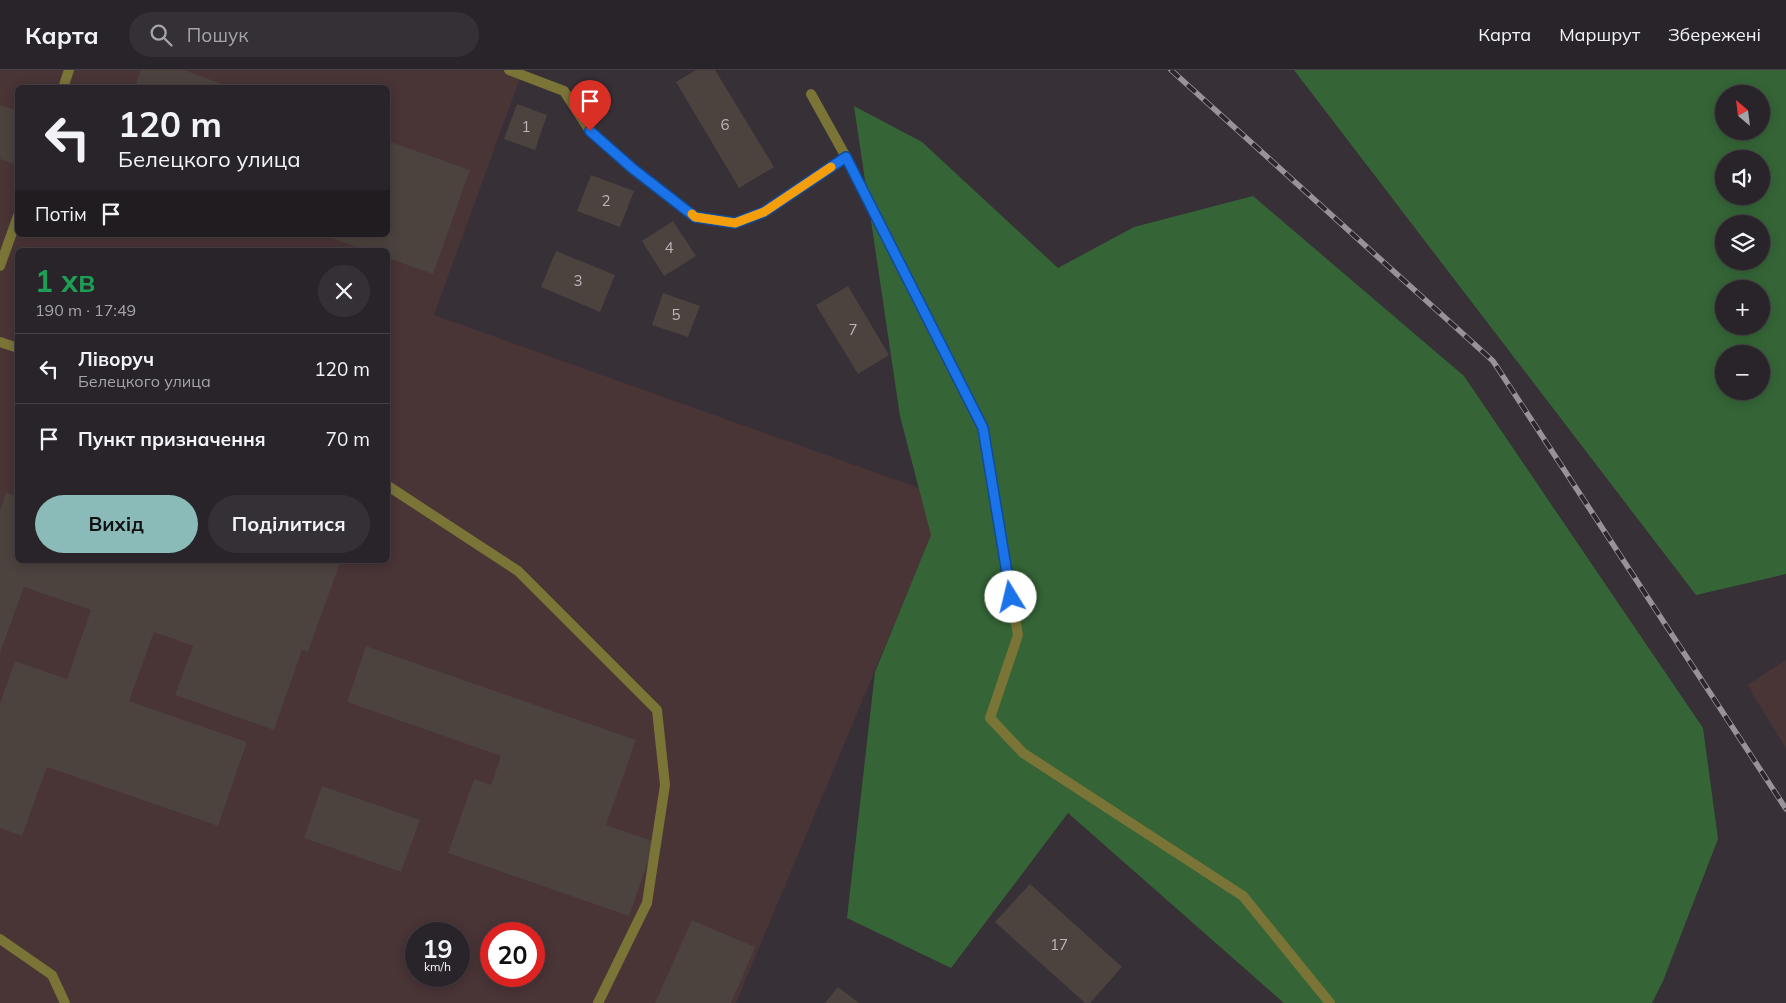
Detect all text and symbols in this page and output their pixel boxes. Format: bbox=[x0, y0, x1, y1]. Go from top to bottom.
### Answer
search box bbox=[129, 12, 479, 57]
text: Карта bbox=[25, 20, 99, 50]
icon: search bbox=[147, 21, 175, 49]
text: Пошук bbox=[187, 23, 248, 47]
text: Карта bbox=[1478, 23, 1531, 46]
text: Маршрут bbox=[1559, 23, 1640, 46]
text: Збережені bbox=[1668, 23, 1761, 46]
pin bbox=[569, 80, 611, 131]
north arrow bbox=[1715, 85, 1770, 140]
map controls bbox=[1715, 85, 1770, 400]
icon: arrive bbox=[576, 87, 604, 115]
text: 120 m bbox=[118, 102, 222, 146]
icon: left bbox=[35, 105, 100, 170]
house number: 6 bbox=[720, 115, 730, 134]
house number: 1 bbox=[521, 117, 531, 136]
text: Белецкого улица bbox=[118, 145, 301, 173]
button: sound bbox=[1715, 150, 1770, 205]
house number: 2 bbox=[601, 191, 611, 210]
icon: arrive bbox=[97, 200, 125, 228]
text: Потім bbox=[35, 202, 87, 226]
button: layers bbox=[1715, 215, 1770, 270]
house number: 4 bbox=[664, 238, 674, 257]
text: 1 хв bbox=[35, 262, 95, 300]
button: close bbox=[318, 265, 370, 317]
house number: 3 bbox=[573, 271, 583, 290]
button: + bbox=[1715, 280, 1770, 335]
text: 190 m · 17:49 bbox=[35, 300, 136, 320]
house number: 5 bbox=[671, 305, 681, 324]
house number: 7 bbox=[848, 320, 858, 339]
button: − bbox=[1715, 345, 1770, 400]
text: Ліворуч bbox=[78, 347, 154, 371]
icon: left bbox=[35, 355, 63, 383]
text: 120 m bbox=[314, 357, 370, 381]
text: Белецкого улица bbox=[78, 371, 211, 391]
icon: arrive bbox=[35, 425, 63, 453]
text: Пункт призначення bbox=[78, 427, 266, 451]
text: 70 m bbox=[326, 427, 370, 451]
button: Вихід bbox=[35, 495, 198, 553]
button: Поділитися bbox=[208, 495, 370, 553]
position arrow bbox=[984, 570, 1036, 622]
speed limit sign: 20 bbox=[480, 922, 545, 987]
text: 19 bbox=[422, 933, 453, 964]
house number: 17 bbox=[1050, 935, 1068, 954]
text: km/h bbox=[424, 959, 451, 974]

